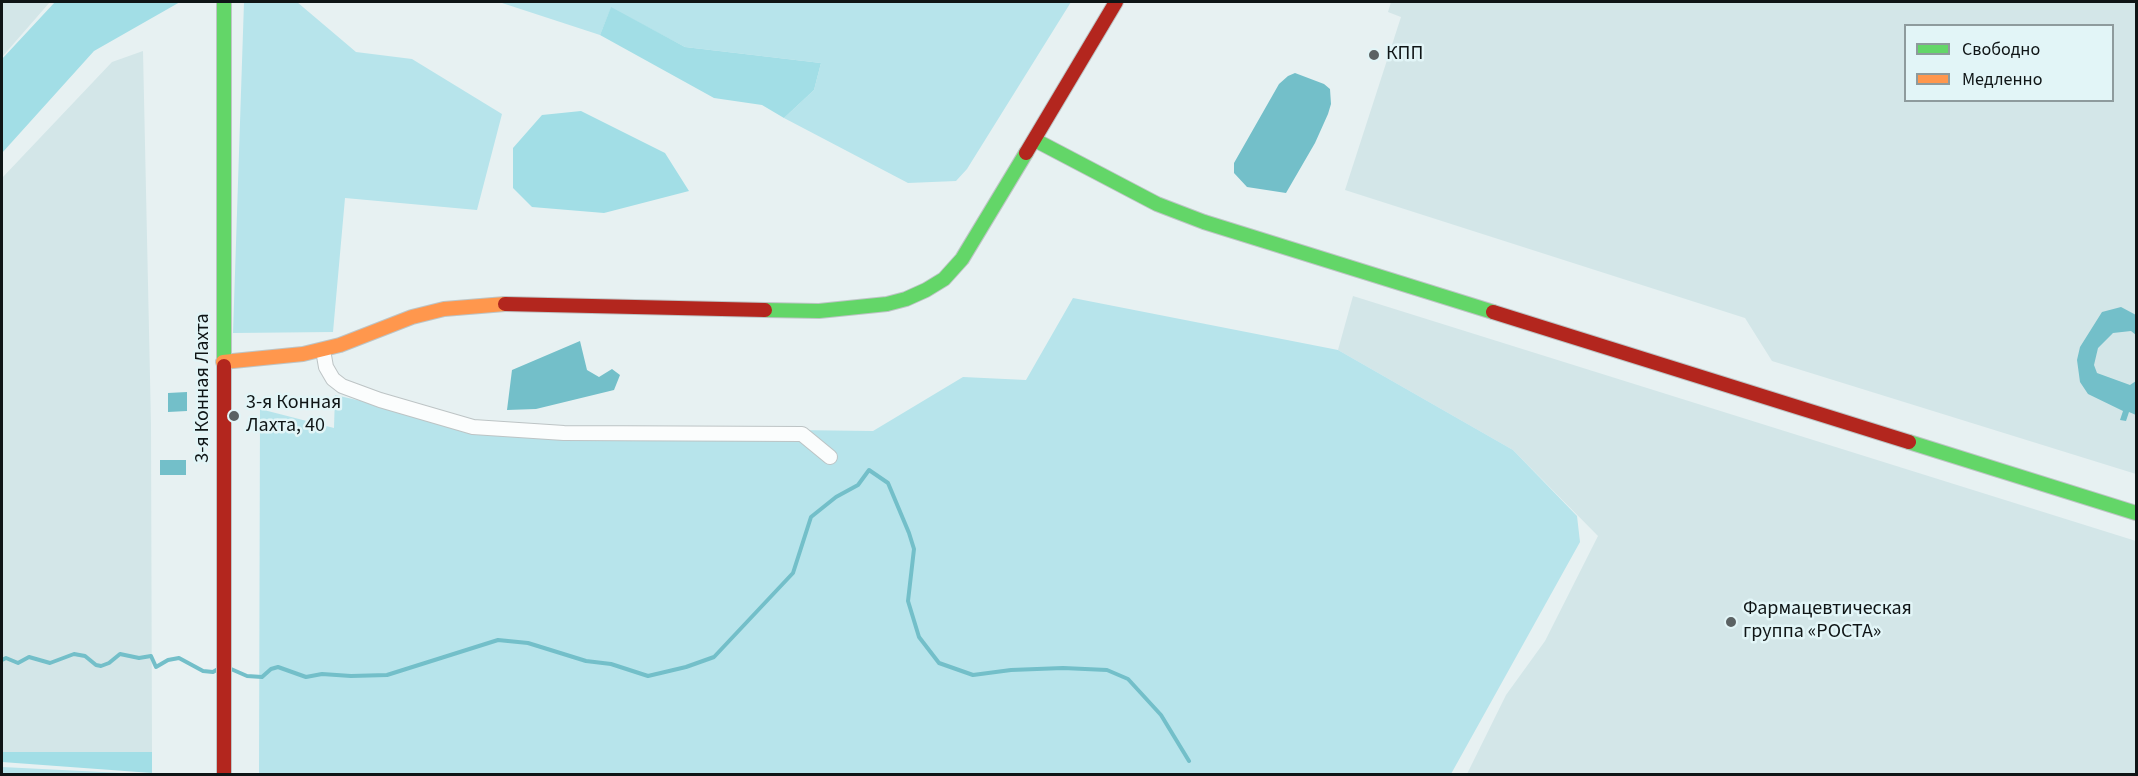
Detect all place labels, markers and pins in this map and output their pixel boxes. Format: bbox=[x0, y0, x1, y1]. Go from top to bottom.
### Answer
place label: КПП bbox=[1386, 43, 1423, 67]
marker: КПП bbox=[1367, 48, 1381, 62]
place label: 3-я Конная Лахта, 40 bbox=[246, 392, 341, 439]
marker: 3-я Конная Лахта, 40 bbox=[227, 409, 241, 423]
place label: Фармацевтическая группа «РОСТА» bbox=[1743, 598, 1912, 645]
marker: Фармацевтическая группа «РОСТА» bbox=[1724, 615, 1738, 629]

